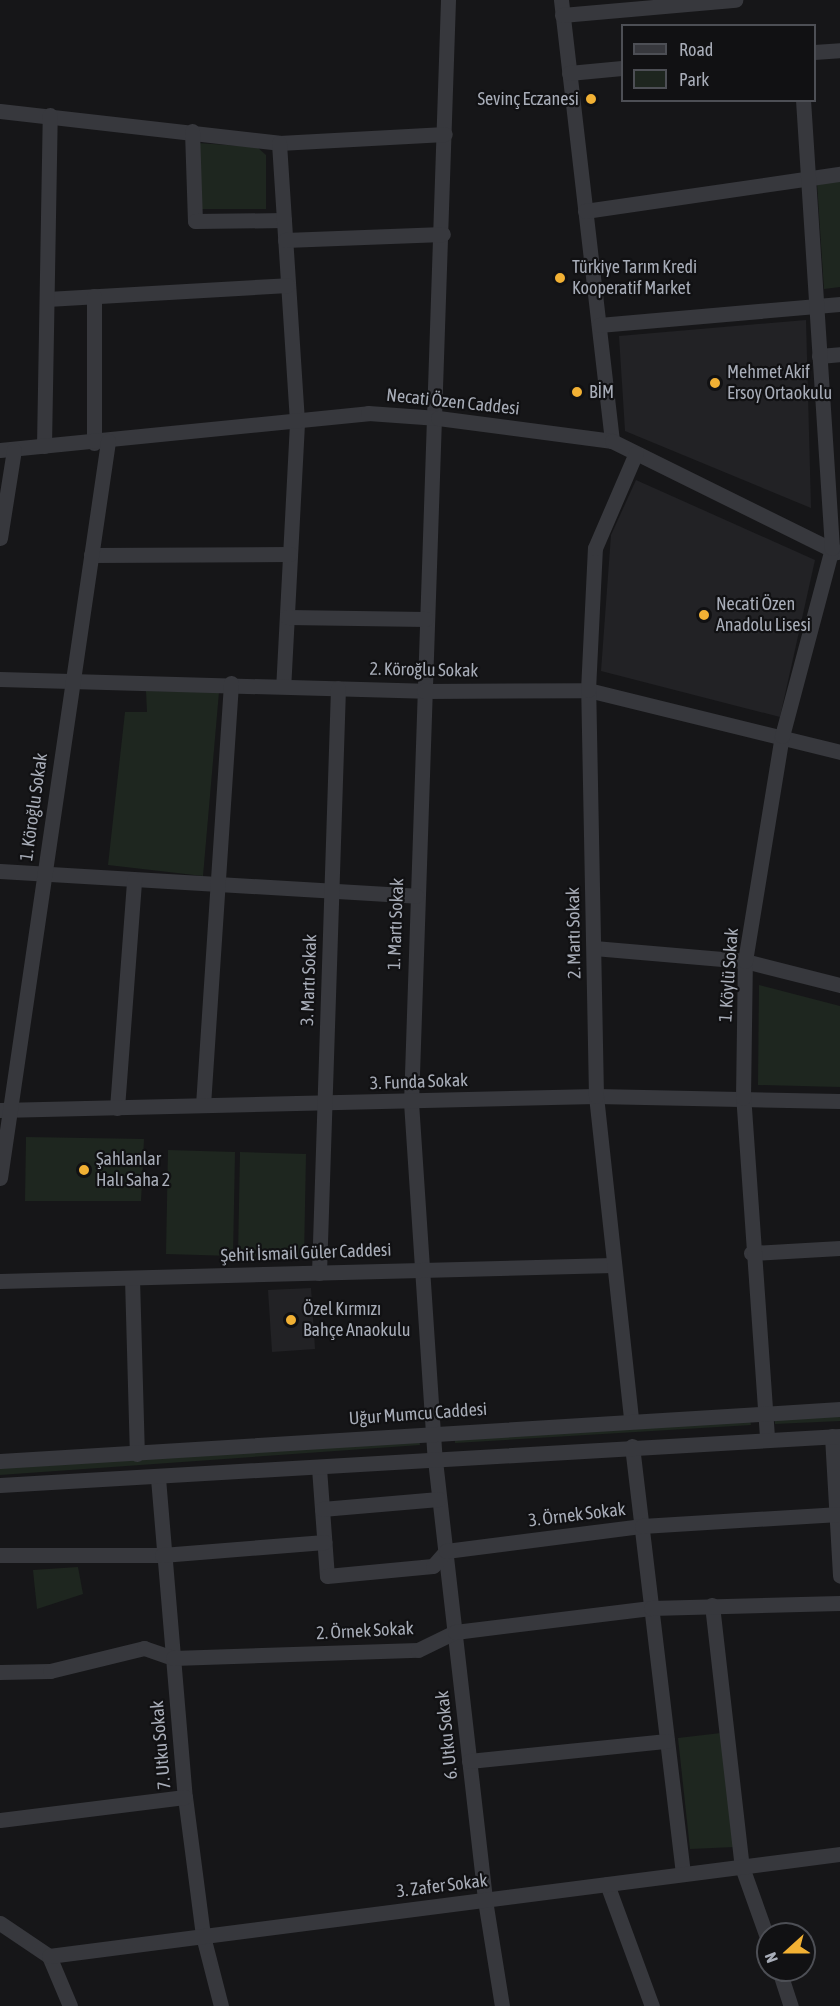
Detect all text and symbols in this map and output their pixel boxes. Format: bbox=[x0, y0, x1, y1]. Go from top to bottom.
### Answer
legend bbox=[621, 24, 816, 102]
text: Road bbox=[679, 39, 713, 60]
text: Park bbox=[679, 69, 709, 90]
place label: Sevinç Eczanesi bbox=[477, 88, 579, 110]
marker: Sevinç Eczanesi bbox=[584, 92, 598, 106]
place label: Türkiye Tarım Kredi Kooperatif Market bbox=[572, 257, 697, 300]
marker: Türkiye Tarım Kredi Kooperatif Market bbox=[553, 271, 567, 285]
place label: Mehmet Akif Ersoy Ortaokulu bbox=[727, 362, 832, 404]
marker: Mehmet Akif Ersoy Ortaokulu bbox=[708, 376, 722, 390]
place label: BİM bbox=[589, 381, 614, 403]
street label: Necati Özen Caddesi bbox=[385, 384, 521, 420]
marker: BİM bbox=[570, 385, 584, 399]
place label: Necati Özen Anadolu Lisesi bbox=[716, 594, 811, 636]
marker: Necati Özen Anadolu Lisesi bbox=[697, 608, 711, 622]
street label: 2. Köroğlu Sokak bbox=[369, 658, 479, 682]
street label: 1. Köroğlu Sokak bbox=[16, 752, 52, 862]
street label: 1. Martı Sokak bbox=[384, 878, 408, 970]
street label: 2. Martı Sokak bbox=[562, 887, 586, 979]
street label: 1. Köylü Sokak bbox=[715, 927, 743, 1023]
street label: 3. Martı Sokak bbox=[297, 934, 321, 1026]
street label: 3. Funda Sokak bbox=[370, 1069, 468, 1095]
place label: Şahlanlar Halı Saha 2 bbox=[96, 1149, 170, 1192]
marker: Şahlanlar Halı Saha 2 bbox=[77, 1163, 91, 1177]
street label: Şehit İsmail Güler Caddesi bbox=[220, 1239, 392, 1267]
place label: Özel Kırmızı Bahçe Anaokulu bbox=[303, 1299, 410, 1342]
marker: Özel Kırmızı Bahçe Anaokulu bbox=[284, 1313, 298, 1327]
street label: Uğur Mumcu Caddesi bbox=[348, 1398, 488, 1430]
street label: 3. Örnek Sokak bbox=[527, 1498, 627, 1532]
street label: 2. Örnek Sokak bbox=[316, 1618, 414, 1644]
street label: 6. Utku Sokak bbox=[432, 1689, 462, 1781]
street label: 7. Utku Sokak bbox=[146, 1700, 176, 1790]
street label: 3. Zafer Sokak bbox=[395, 1870, 489, 1902]
north arrow bbox=[756, 1922, 816, 1982]
text: N bbox=[761, 1950, 781, 1965]

